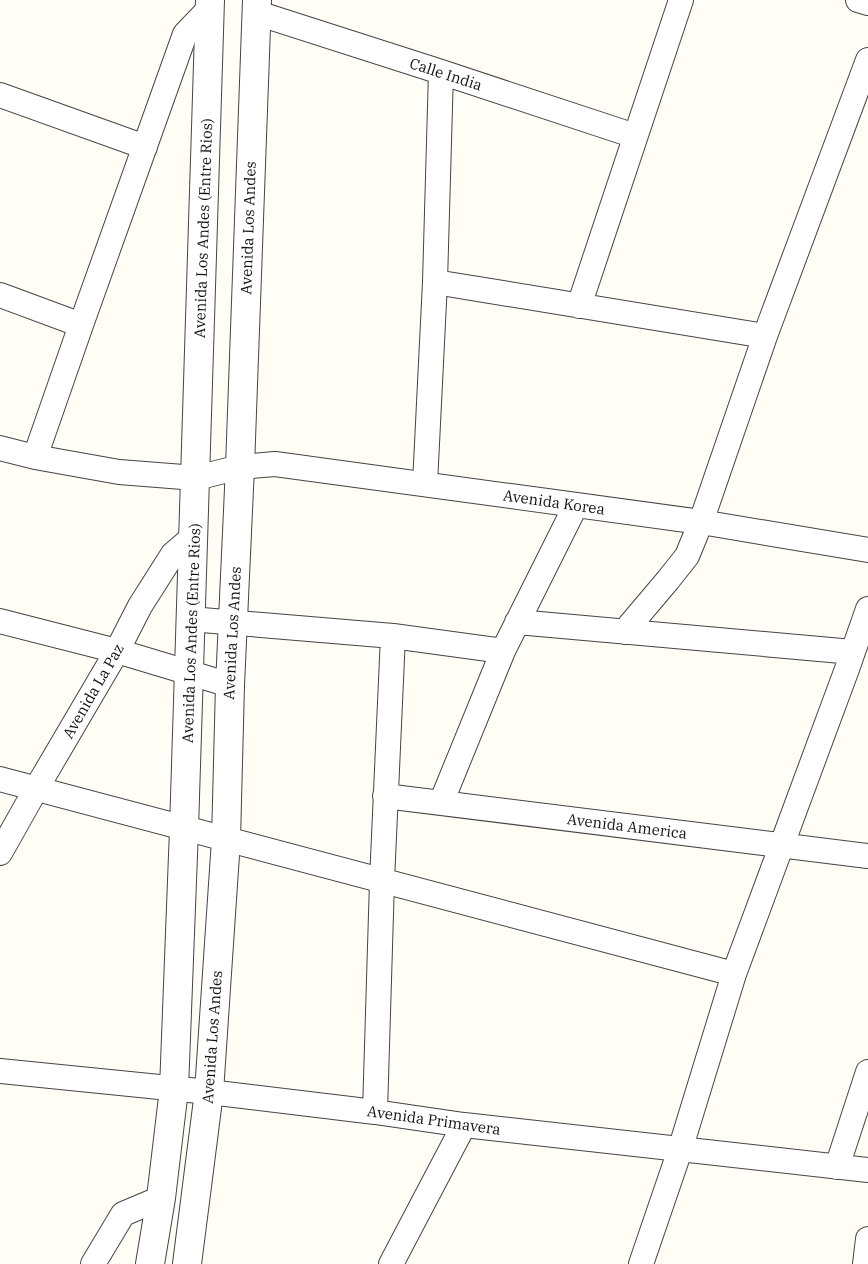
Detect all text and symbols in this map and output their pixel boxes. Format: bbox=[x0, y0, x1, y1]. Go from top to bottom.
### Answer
street label: Calle India bbox=[407, 53, 485, 95]
street label: Avenida Los Andes (Entre Rios) bbox=[190, 118, 216, 338]
street label: Avenida Los Andes bbox=[236, 161, 260, 295]
street label: Avenida Korea bbox=[502, 485, 606, 519]
street label: Avenida Los Andes (Entre Rios) bbox=[178, 523, 204, 743]
street label: Avenida Los Andes bbox=[219, 566, 245, 700]
street label: Avenida La Paz bbox=[58, 640, 128, 742]
street label: Avenida America bbox=[566, 809, 688, 843]
street label: Avenida Los Andes bbox=[198, 970, 226, 1104]
street label: Avenida Primavera bbox=[366, 1101, 502, 1139]

